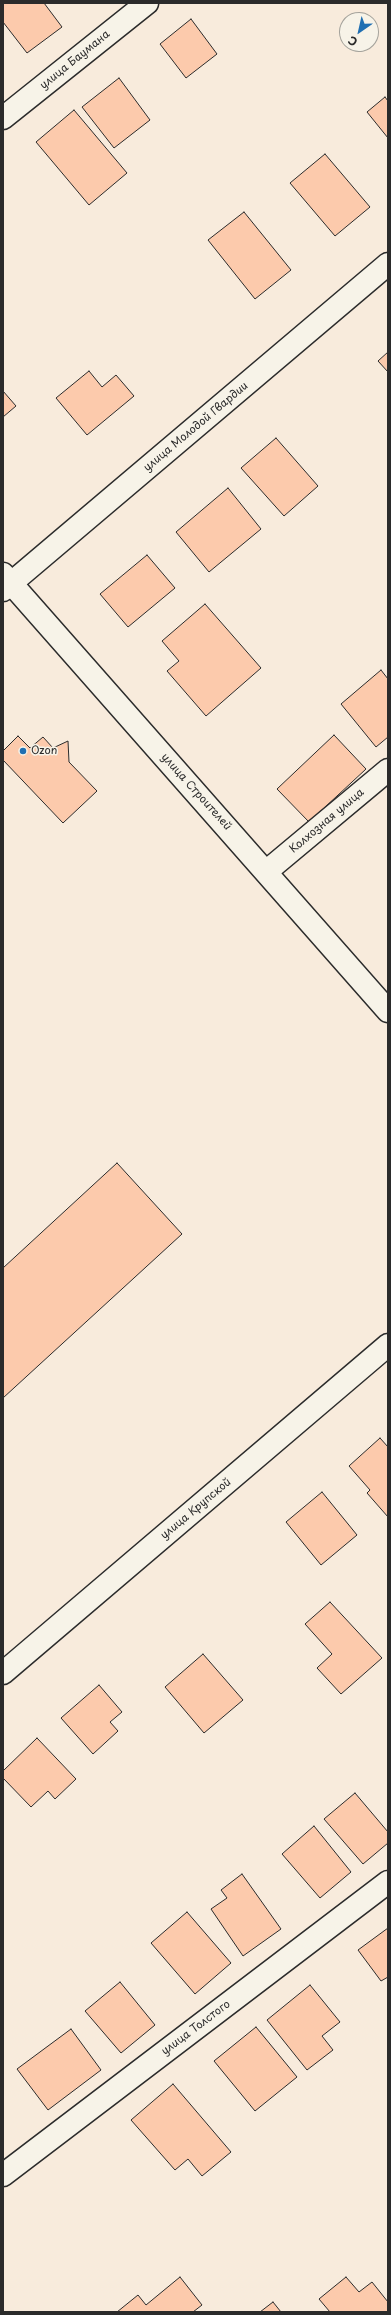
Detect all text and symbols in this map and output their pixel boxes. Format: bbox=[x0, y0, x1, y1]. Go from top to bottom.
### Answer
north arrow bbox=[339, 12, 379, 52]
street label: улица Баумана bbox=[37, 28, 113, 92]
text: С bbox=[344, 32, 361, 51]
street label: улица Молодой Гвардии bbox=[141, 379, 251, 475]
place label: Ozon bbox=[31, 744, 57, 758]
marker: Ozon bbox=[18, 746, 28, 756]
street label: улица Строителей bbox=[158, 751, 234, 833]
street label: Колхозная улица bbox=[287, 786, 367, 856]
street label: улица Крупской bbox=[158, 1476, 234, 1542]
street label: улица Толстого bbox=[159, 1998, 233, 2058]

